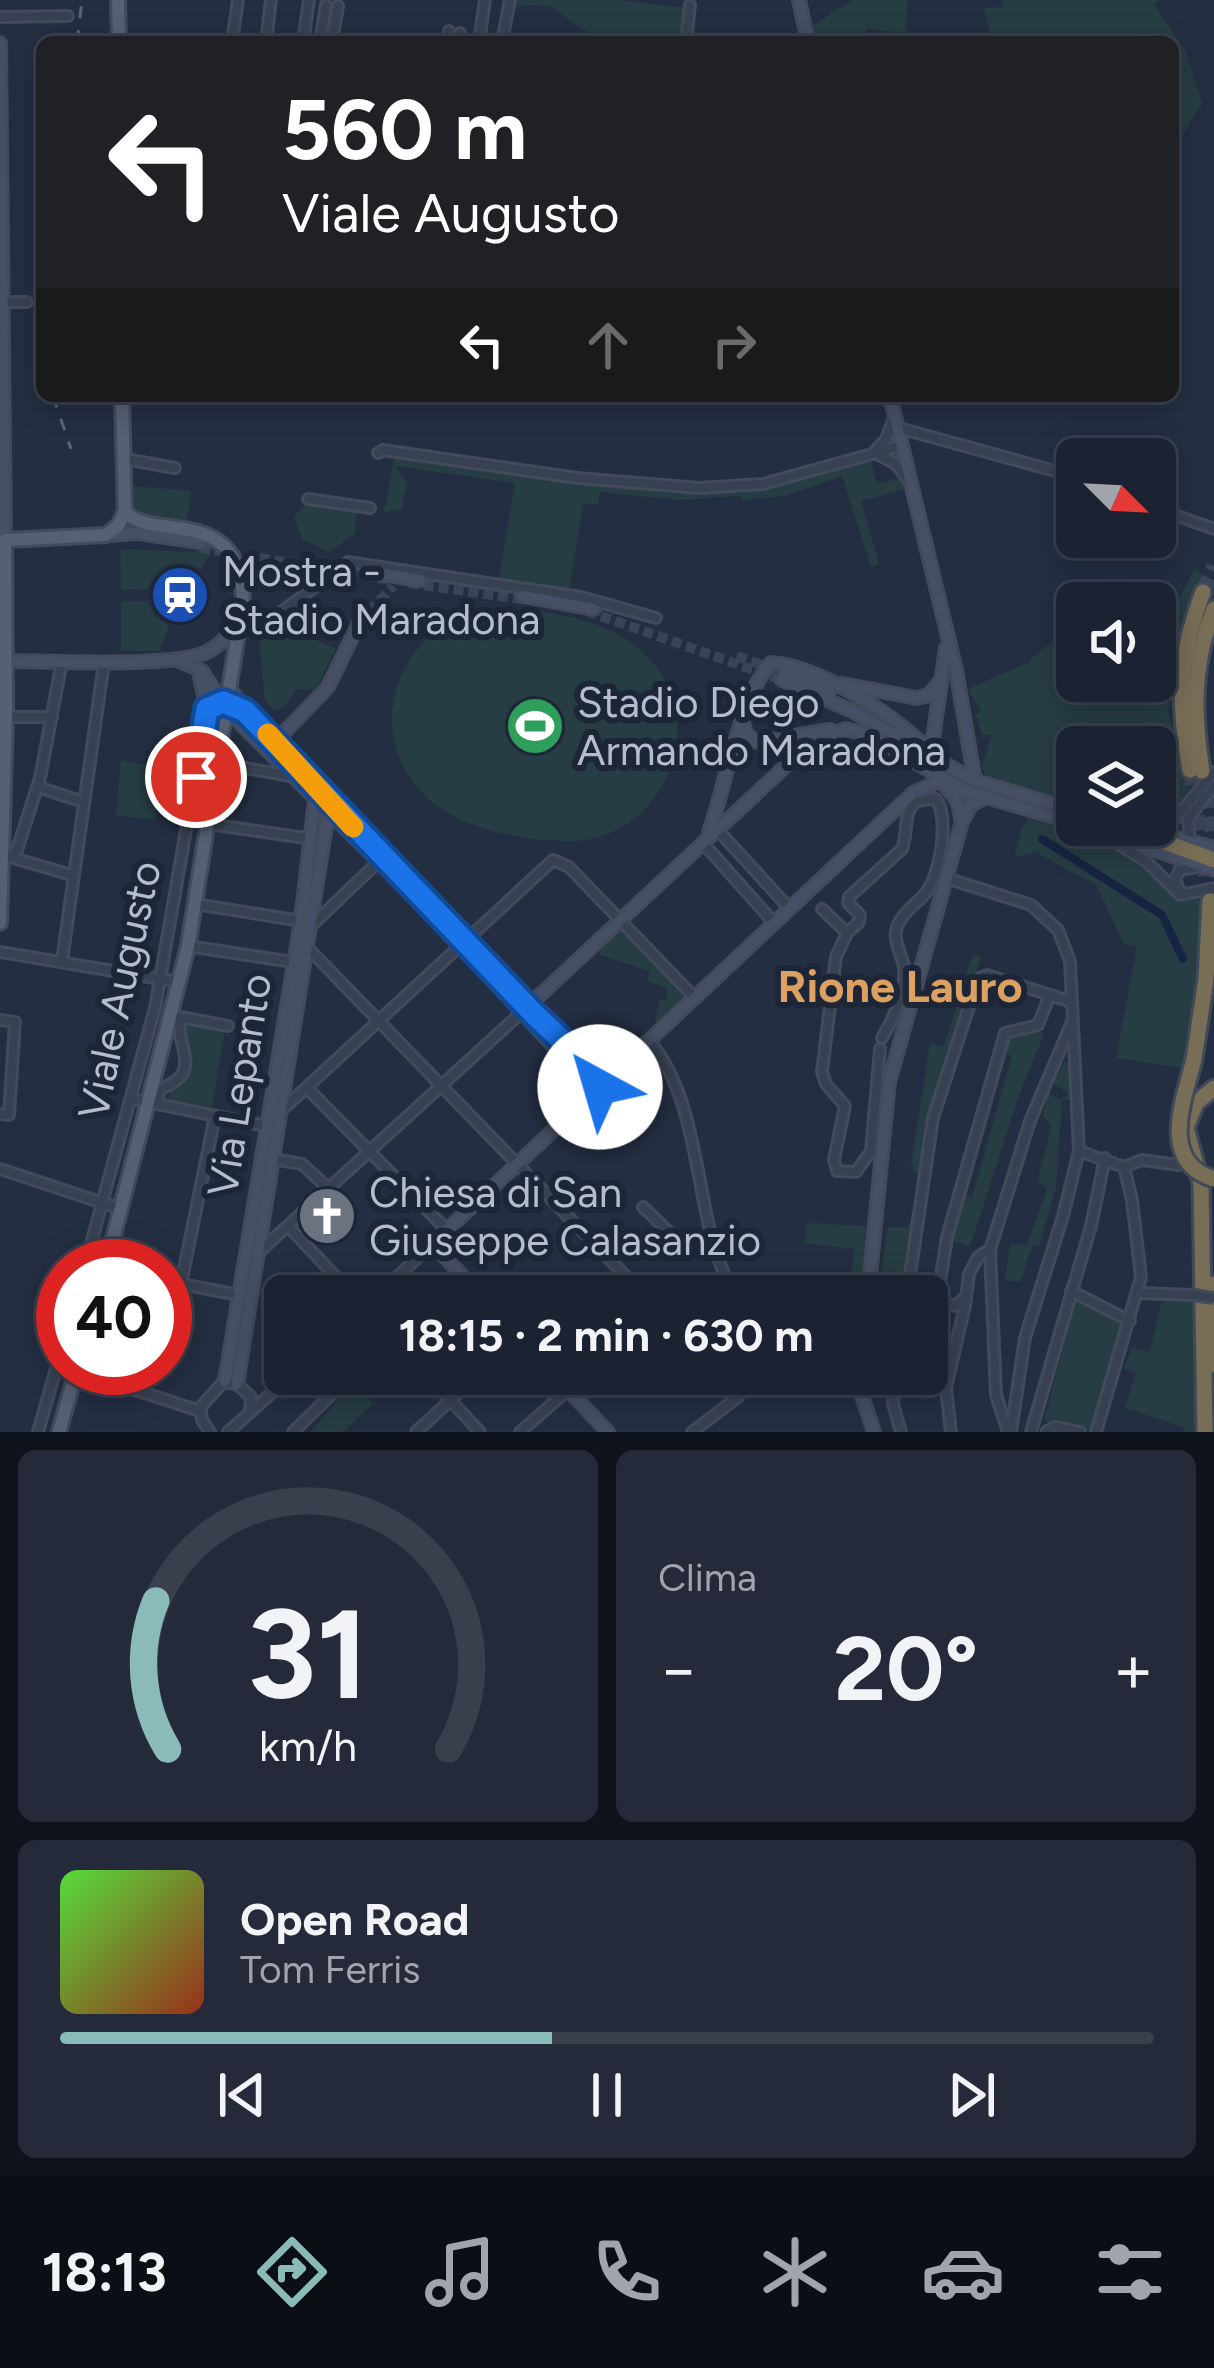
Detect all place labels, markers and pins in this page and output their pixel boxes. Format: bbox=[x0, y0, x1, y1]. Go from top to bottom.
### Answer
place label: Mostra - Stadio Maradona bbox=[222, 546, 540, 645]
station icon: Mostra - Stadio Maradona bbox=[149, 564, 211, 626]
place label: Stadio Diego Armando Maradona bbox=[577, 677, 946, 776]
sports icon: Stadio Diego Armando Maradona bbox=[504, 695, 566, 757]
pin bbox=[145, 726, 247, 828]
place label: Chiesa di San Giuseppe Calasanzio bbox=[369, 1167, 761, 1266]
church icon: Chiesa di San Giuseppe Calasanzio bbox=[296, 1185, 358, 1247]

